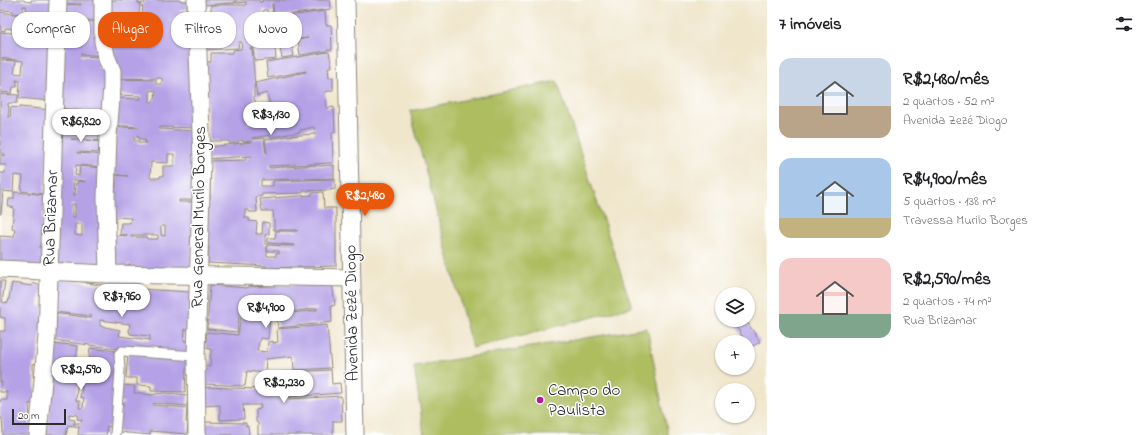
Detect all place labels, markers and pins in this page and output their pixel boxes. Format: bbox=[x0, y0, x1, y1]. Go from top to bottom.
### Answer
pin: R$3,130 bbox=[234, 102, 308, 136]
pin: R$6,820 bbox=[44, 109, 118, 143]
pin: R$2,480 bbox=[328, 183, 402, 217]
pin: R$7,960 bbox=[85, 284, 159, 318]
pin: R$4,900 bbox=[229, 295, 303, 329]
pin: R$2,590 bbox=[44, 357, 118, 391]
pin: R$2,230 bbox=[247, 370, 321, 404]
place label: Campo do Paulista bbox=[548, 378, 621, 423]
marker: Campo do Paulista bbox=[535, 395, 545, 405]

